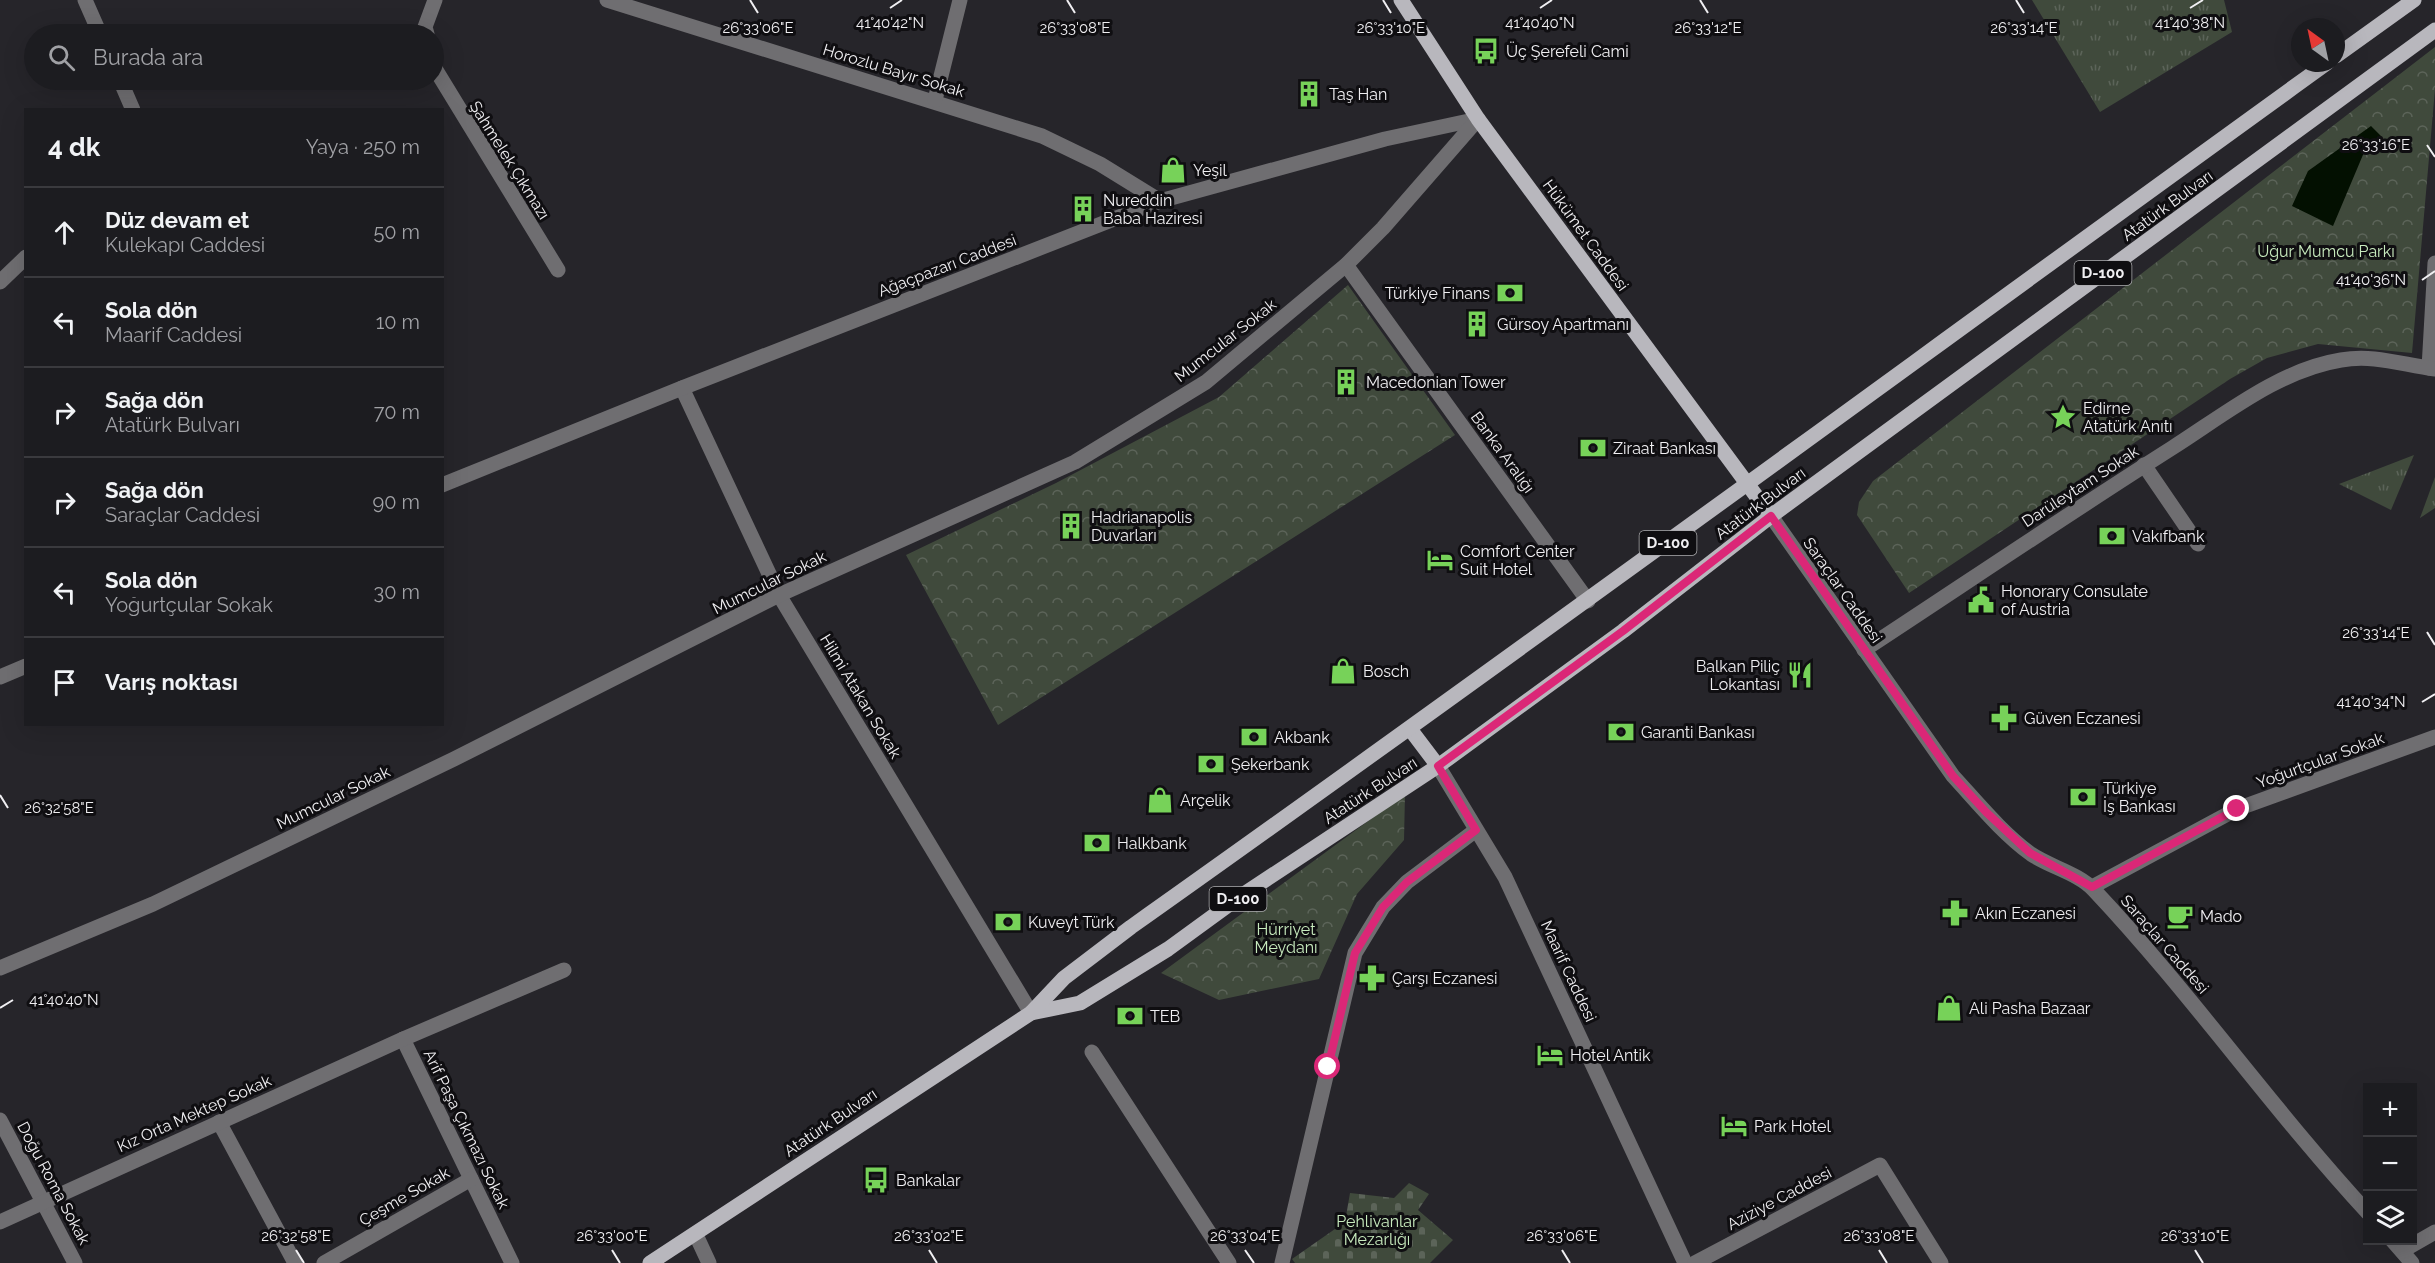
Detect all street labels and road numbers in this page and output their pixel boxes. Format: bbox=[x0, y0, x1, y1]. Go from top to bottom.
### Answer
street label: Horozlu Bayır Sokak bbox=[821, 40, 968, 101]
street label: Şahmelek Çıkmazı bbox=[466, 98, 554, 223]
street label: Atatürk Bulvarı bbox=[2118, 166, 2217, 245]
street label: Hükümet Caddesi bbox=[1539, 176, 1632, 295]
street label: Ağaçpazarı Caddesi bbox=[875, 230, 1019, 301]
road number: D-100 bbox=[2074, 261, 2132, 285]
street label: Mumcular Sokak bbox=[1171, 294, 1280, 386]
street label: Banka Aralığı bbox=[1467, 408, 1538, 497]
street label: Darüleytam Sokak bbox=[2018, 441, 2143, 531]
street label: Atatürk Bulvarı bbox=[1711, 463, 1809, 543]
road number: D-100 bbox=[1640, 531, 1696, 555]
street label: Saraçlar Caddesi bbox=[1799, 534, 1886, 647]
street label: Mumcular Sokak bbox=[709, 547, 829, 618]
street label: Hilmi Atakan Sokak bbox=[816, 631, 905, 762]
street label: Yoğurtçular Sokak bbox=[2254, 728, 2387, 792]
street label: Atatürk Bulvarı bbox=[1320, 753, 1421, 828]
street label: Mumcular Sokak bbox=[273, 762, 393, 833]
road number: D-100 bbox=[1210, 887, 1266, 911]
street label: Saraçlar Caddesi bbox=[2117, 891, 2213, 997]
street label: Maarif Caddesi bbox=[1537, 917, 1600, 1025]
street label: Arif Paşa Çıkmazı Sokak bbox=[420, 1047, 514, 1212]
street label: Kız Orta Mektep Sokak bbox=[114, 1071, 275, 1156]
street label: Atatürk Bulvarı bbox=[780, 1084, 880, 1160]
street label: Doğu Roma Sokak bbox=[13, 1118, 94, 1248]
street label: Çeşme Sokak bbox=[356, 1163, 453, 1230]
street label: Aziziye Caddesi bbox=[1724, 1163, 1835, 1234]

